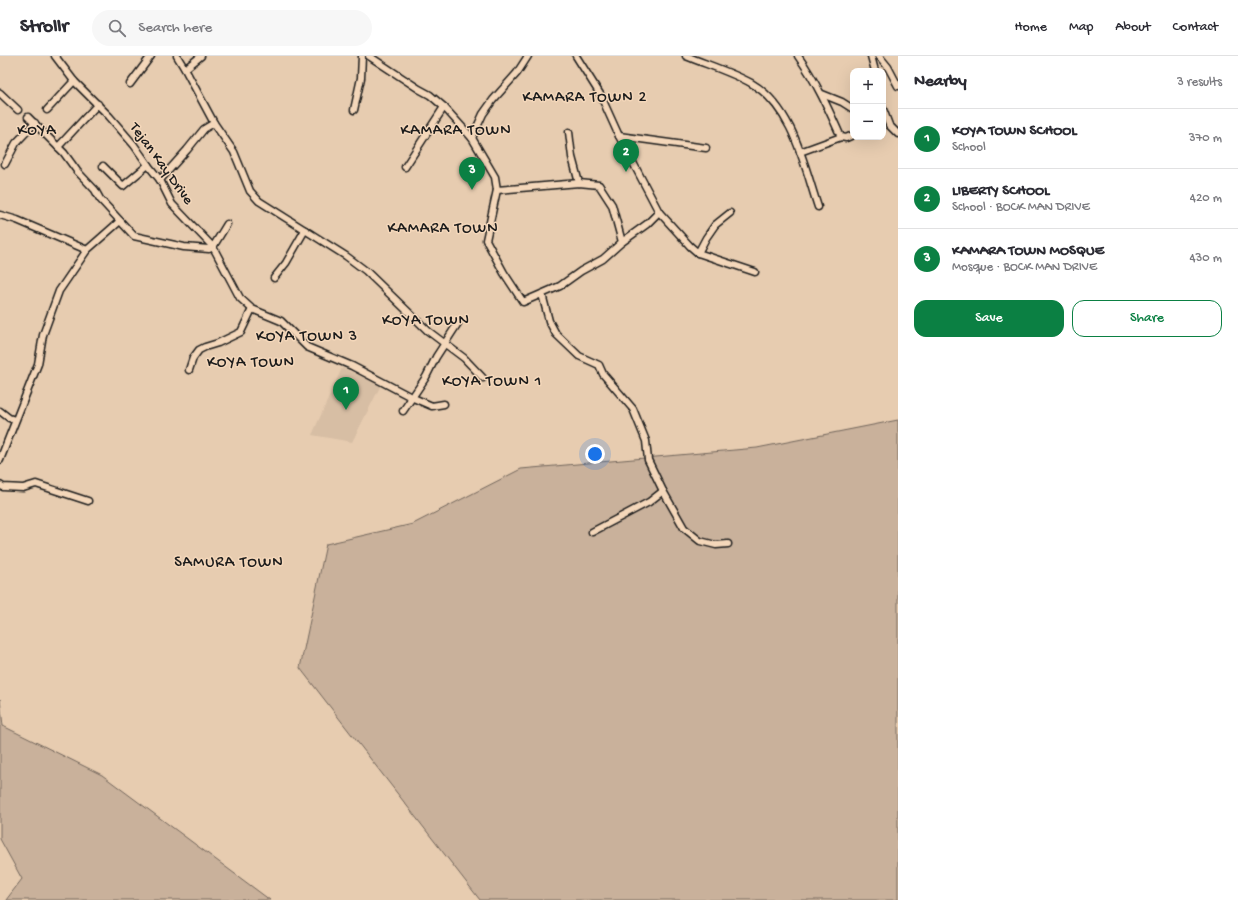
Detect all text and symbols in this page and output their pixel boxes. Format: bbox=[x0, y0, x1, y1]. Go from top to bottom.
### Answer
search box bbox=[92, 10, 372, 46]
text: Strollr bbox=[20, 16, 68, 39]
icon: search bbox=[106, 17, 128, 39]
text: Search here bbox=[138, 19, 212, 37]
text: Home bbox=[1015, 19, 1047, 36]
text: Map bbox=[1069, 19, 1093, 36]
text: About bbox=[1115, 19, 1151, 36]
text: Contact bbox=[1173, 19, 1218, 36]
map controls bbox=[850, 68, 886, 140]
button: + bbox=[850, 68, 886, 104]
text: Nearby bbox=[914, 72, 967, 92]
text: 3 results bbox=[1177, 75, 1222, 90]
district label: KAMARA TOWN 2 bbox=[523, 89, 647, 108]
button: − bbox=[850, 104, 886, 140]
street label: Tejan Kay Drive bbox=[125, 119, 197, 209]
district label: KOYA bbox=[17, 122, 57, 141]
district label: KAMARA TOWN bbox=[400, 122, 512, 141]
text: KOYA TOWN SCHOOL bbox=[952, 122, 1077, 140]
text: 1 bbox=[924, 131, 930, 146]
text: 370 m bbox=[1189, 131, 1222, 146]
pin: 2 bbox=[613, 139, 639, 172]
text: School bbox=[952, 140, 986, 155]
pin: 3 bbox=[459, 157, 485, 190]
text: LIBERTY SCHOOL bbox=[952, 182, 1049, 200]
text: 2 bbox=[924, 191, 930, 206]
text: 420 m bbox=[1190, 191, 1222, 206]
text: School · BOCK MAN DRIVE bbox=[952, 200, 1090, 215]
district label: KAMARA TOWN bbox=[387, 220, 499, 239]
text: KAMARA TOWN MOSQUE bbox=[952, 242, 1104, 260]
text: 3 bbox=[924, 251, 930, 266]
text: 430 m bbox=[1189, 251, 1222, 266]
text: Mosque · BOCK MAN DRIVE bbox=[952, 260, 1097, 275]
button: Save bbox=[914, 300, 1064, 337]
button: Share bbox=[1072, 300, 1222, 337]
district label: KOYA TOWN bbox=[382, 312, 470, 331]
district label: KOYA TOWN 3 bbox=[256, 328, 358, 347]
district label: KOYA TOWN bbox=[207, 354, 295, 373]
district label: KOYA TOWN 1 bbox=[442, 373, 542, 392]
pin: 1 bbox=[333, 377, 359, 410]
your location bbox=[585, 444, 605, 464]
district label: SAMURA TOWN bbox=[174, 554, 284, 573]

